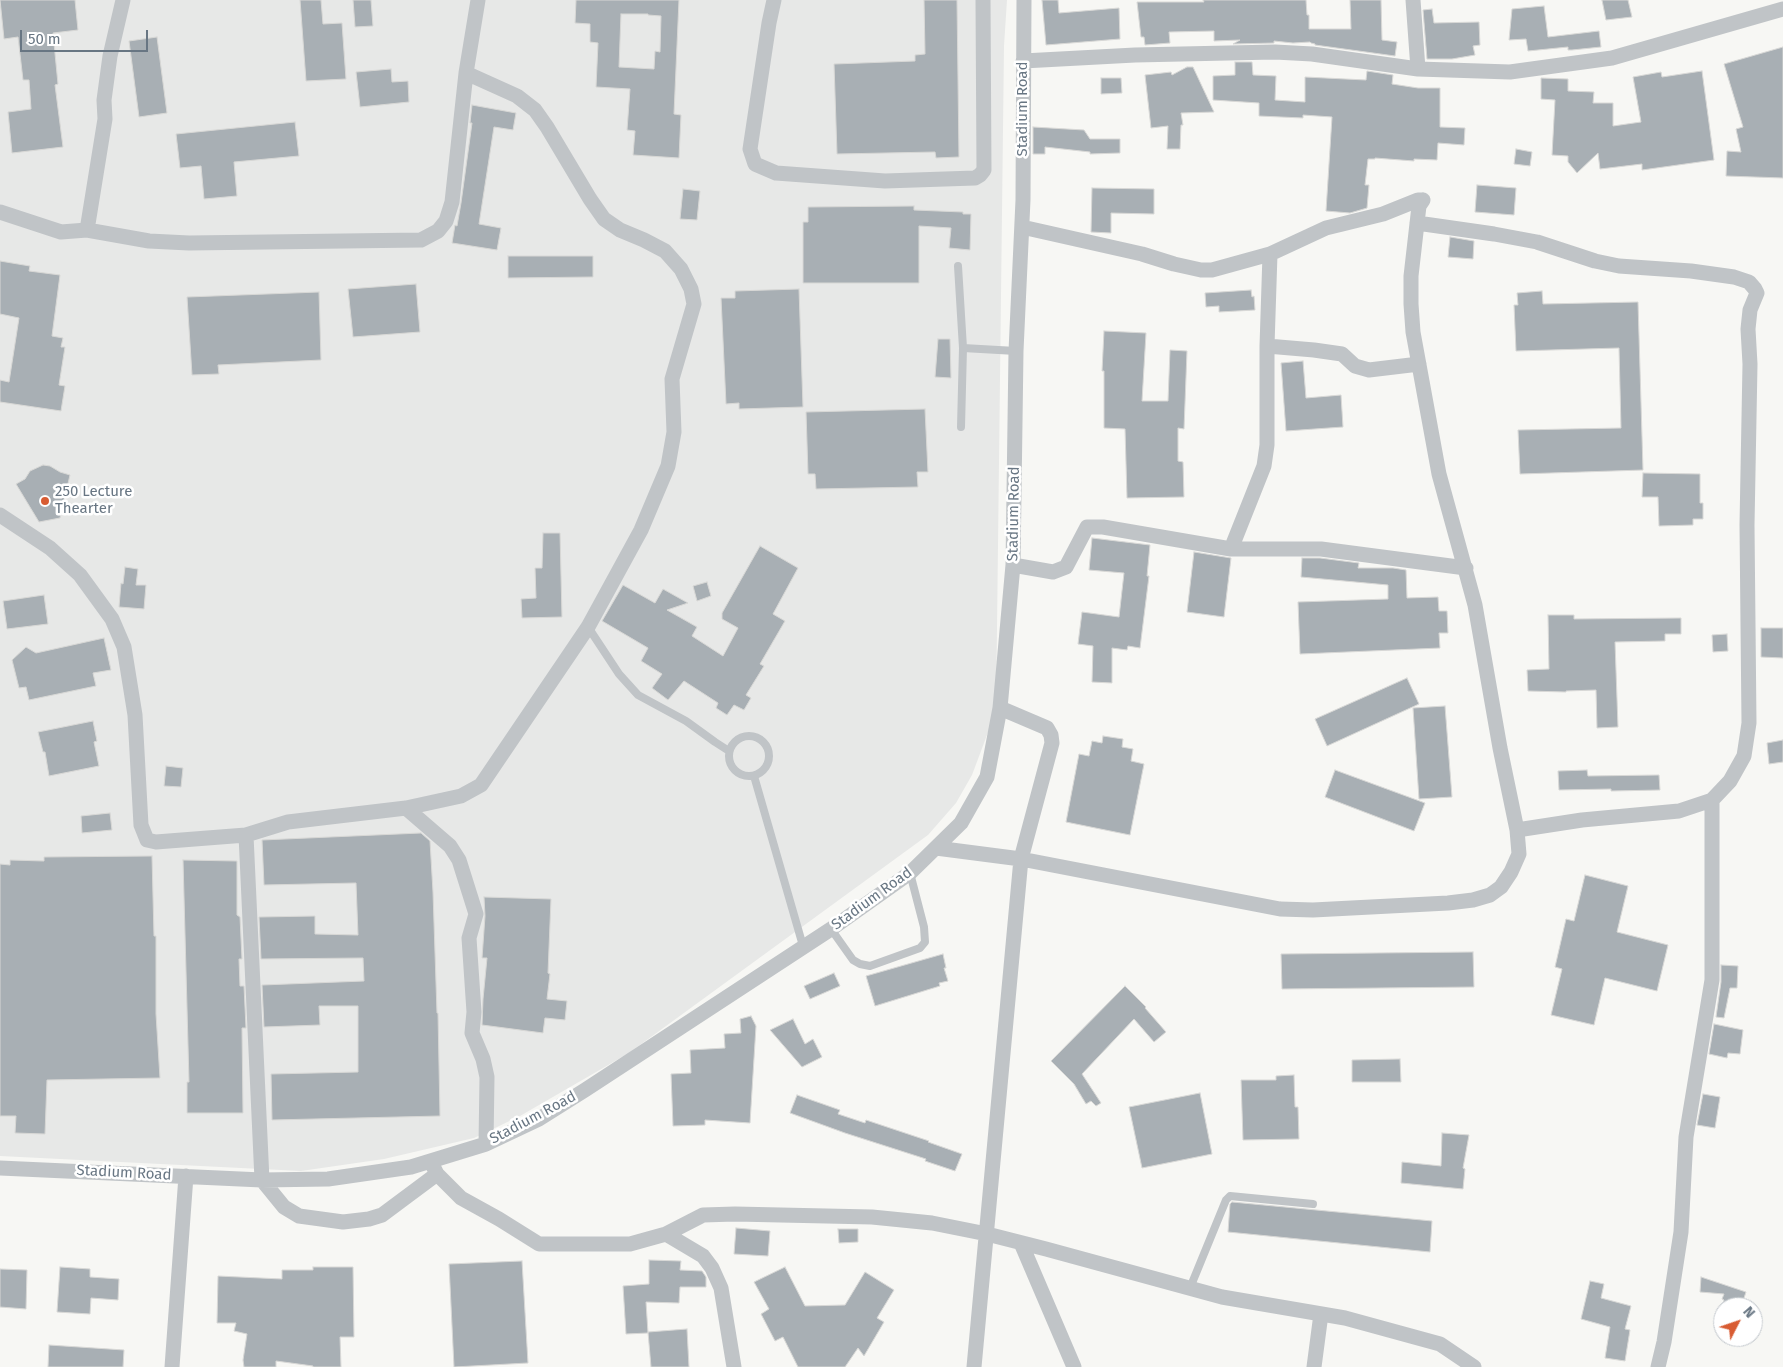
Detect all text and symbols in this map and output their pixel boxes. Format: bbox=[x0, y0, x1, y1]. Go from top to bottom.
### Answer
scale bar bbox=[22, 20, 150, 52]
text: 50 m bbox=[28, 30, 61, 48]
street label: Stadium Road bbox=[1014, 62, 1032, 156]
street label: Stadium Road bbox=[1004, 466, 1024, 562]
place label: 250 Lecture Thearter bbox=[55, 483, 132, 518]
marker: 250 Lecture Thearter bbox=[39, 495, 51, 507]
street label: Stadium Road bbox=[828, 864, 916, 934]
street label: Stadium Road bbox=[487, 1088, 579, 1148]
street label: Stadium Road bbox=[76, 1162, 172, 1184]
north arrow bbox=[1713, 1297, 1763, 1347]
text: N bbox=[1739, 1303, 1758, 1322]

